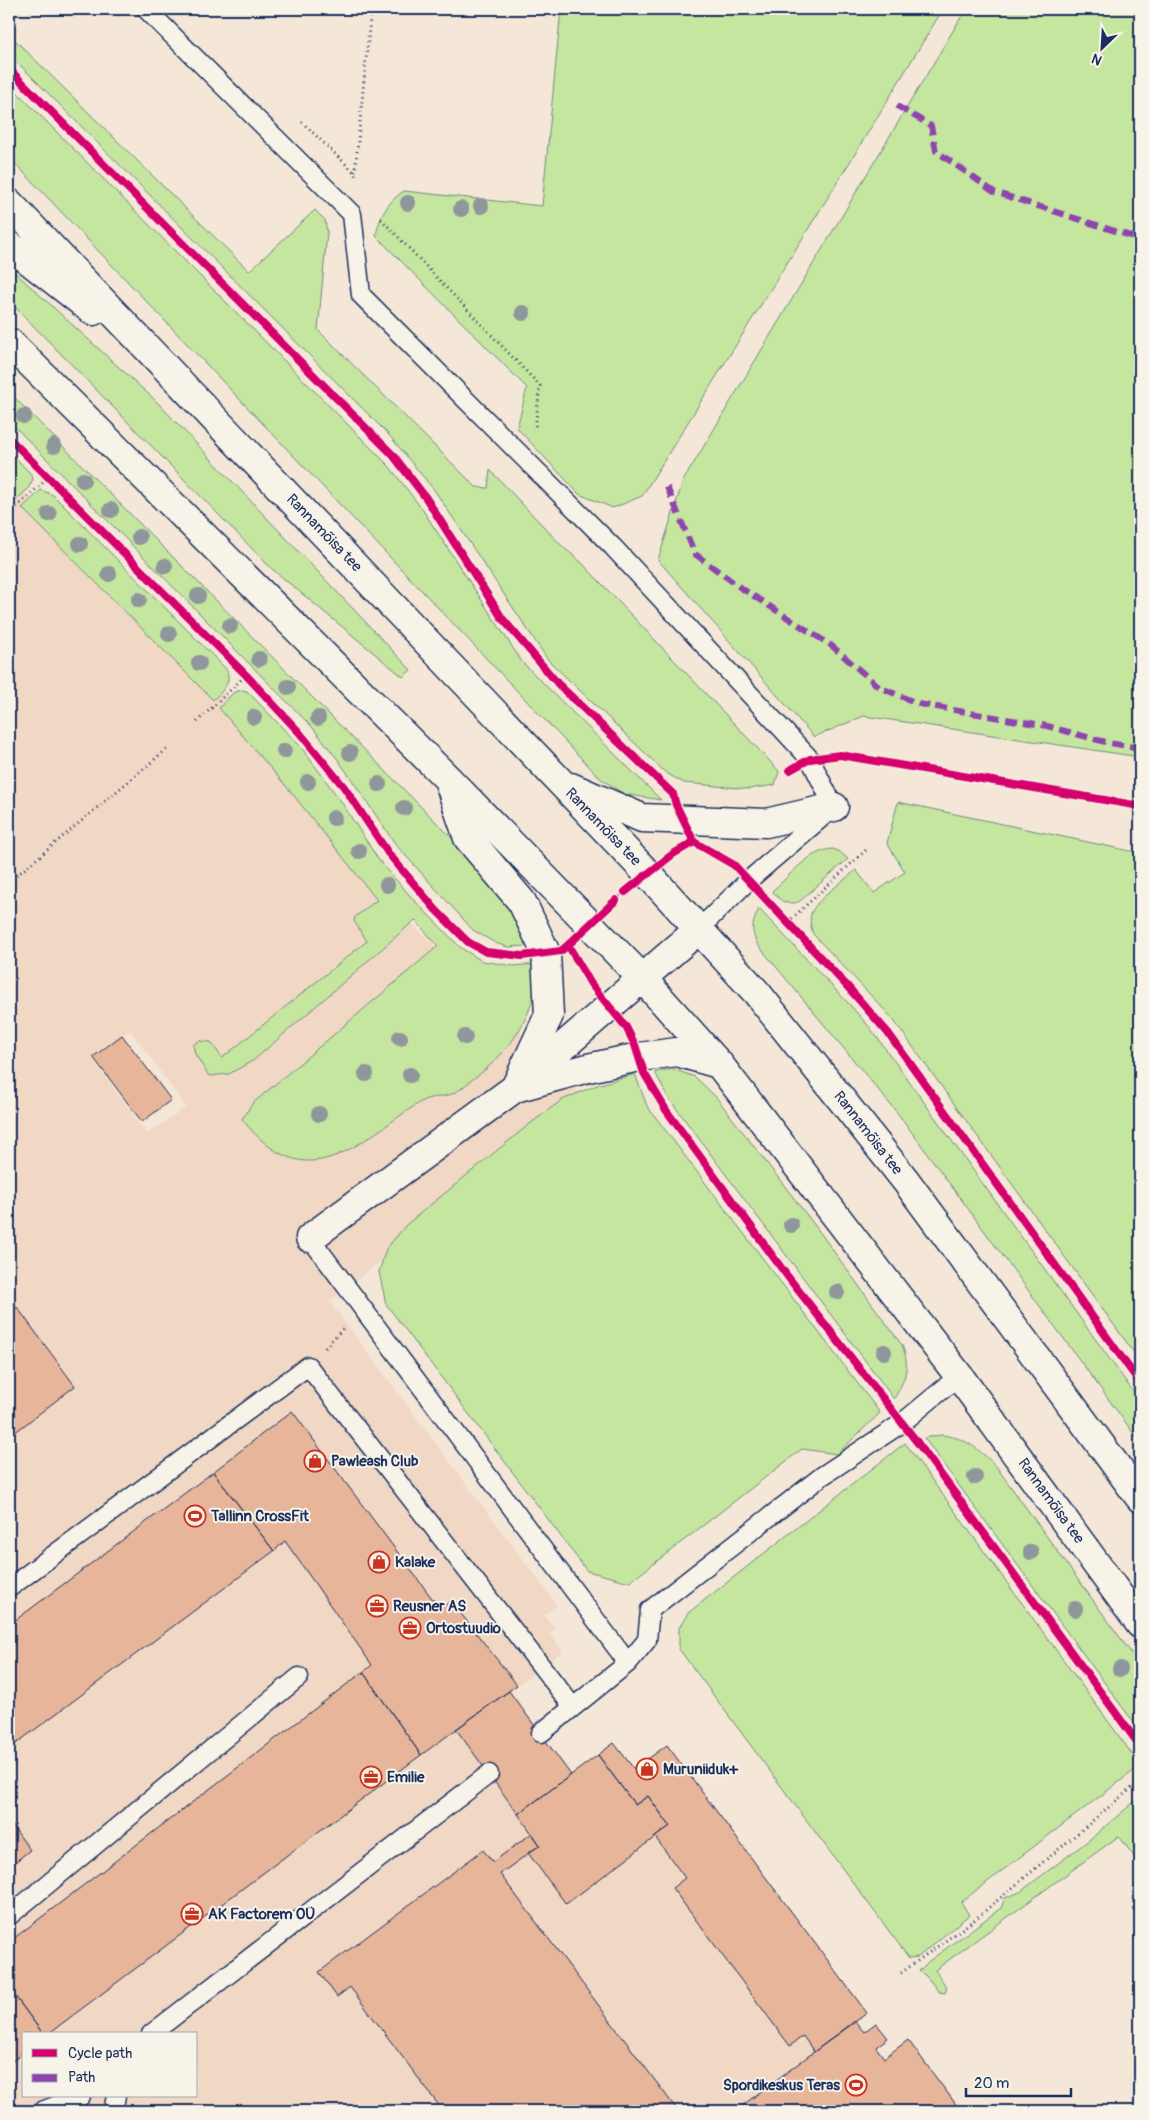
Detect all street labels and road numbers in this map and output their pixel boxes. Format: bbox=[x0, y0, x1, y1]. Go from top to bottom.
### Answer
street label: Rannamõisa tee bbox=[282, 490, 366, 576]
street label: Rannamõisa tee bbox=[561, 784, 645, 870]
street label: Rannamõisa tee bbox=[829, 1087, 907, 1179]
street label: Rannamõisa tee bbox=[1014, 1455, 1089, 1548]

